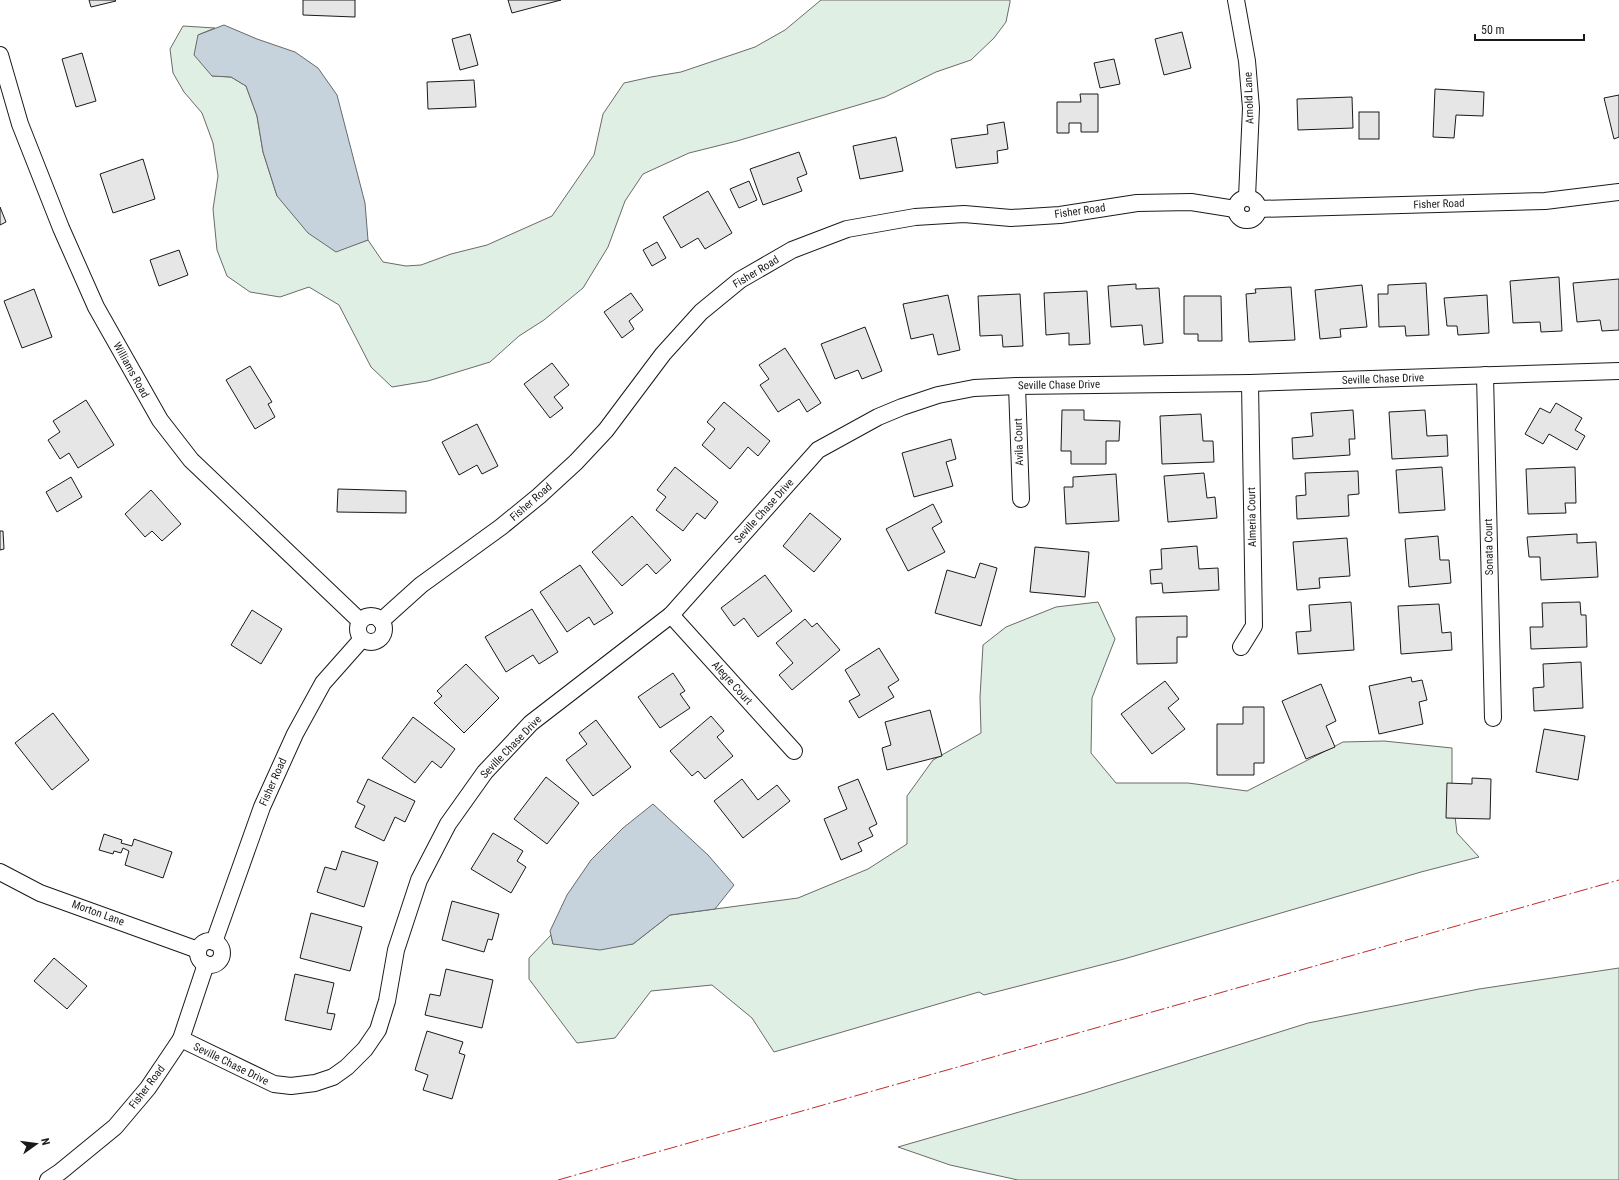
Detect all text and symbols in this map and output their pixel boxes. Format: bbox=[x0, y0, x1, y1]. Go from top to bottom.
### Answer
scale bar bbox=[1475, 16, 1584, 42]
text: 50 m bbox=[1481, 23, 1505, 37]
street label: Arnold Lane bbox=[1242, 72, 1256, 124]
street label: Fisher Road bbox=[1413, 197, 1465, 211]
street label: Fisher Road bbox=[1054, 201, 1106, 221]
street label: Fisher Road bbox=[731, 253, 781, 291]
street label: Williams Road bbox=[110, 340, 152, 400]
street label: Seville Chase Drive bbox=[1342, 371, 1424, 387]
street label: Seville Chase Drive bbox=[1018, 378, 1100, 392]
street label: Avila Court bbox=[1012, 418, 1026, 466]
street label: Seville Chase Drive bbox=[732, 476, 796, 546]
street label: Fisher Road bbox=[507, 480, 555, 524]
street label: Almeria Court bbox=[1245, 487, 1259, 547]
street label: Sonata Court bbox=[1482, 518, 1496, 576]
street label: Alegre Court bbox=[709, 658, 755, 708]
street label: Seville Chase Drive bbox=[478, 713, 544, 781]
street label: Fisher Road bbox=[257, 756, 289, 808]
street label: Morton Lane bbox=[70, 897, 126, 929]
street label: Seville Chase Drive bbox=[191, 1040, 271, 1088]
street label: Fisher Road bbox=[126, 1063, 168, 1111]
north arrow bbox=[16, 1124, 56, 1164]
text: N bbox=[38, 1137, 52, 1147]

